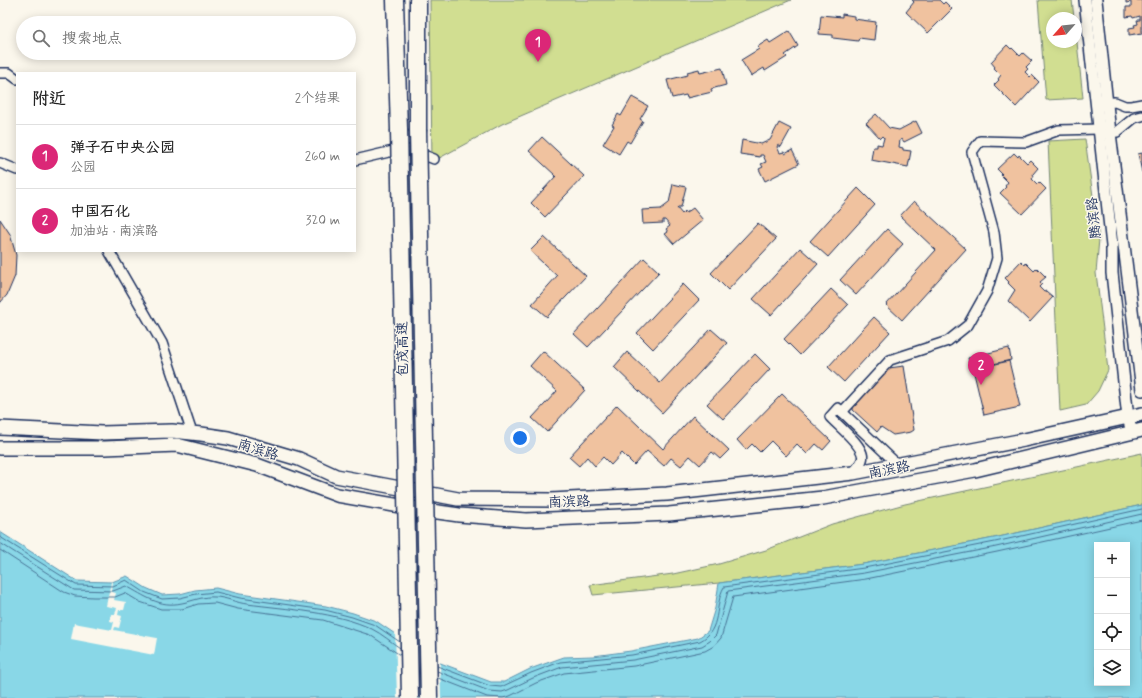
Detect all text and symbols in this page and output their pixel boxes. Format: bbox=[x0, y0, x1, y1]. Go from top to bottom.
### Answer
north arrow bbox=[1046, 12, 1082, 48]
search box bbox=[16, 16, 356, 60]
icon: search bbox=[30, 27, 52, 49]
text: 搜索地点 bbox=[62, 29, 122, 49]
pin: 1 bbox=[525, 29, 551, 62]
text: 附近 bbox=[32, 88, 66, 110]
text: 2个结果 bbox=[295, 90, 340, 107]
text: 弹子石中央公园 bbox=[70, 138, 175, 158]
text: 1 bbox=[42, 148, 48, 165]
text: 260 m bbox=[305, 148, 340, 165]
text: 公园 bbox=[70, 159, 96, 176]
street label: 腾滨路 bbox=[1083, 196, 1105, 240]
text: 中国石化 bbox=[70, 202, 130, 222]
text: 2 bbox=[42, 212, 48, 229]
text: 320 m bbox=[306, 212, 340, 229]
text: 加油站 · 南滨路 bbox=[70, 223, 158, 240]
street label: 包茂高速 bbox=[394, 321, 412, 377]
pin: 2 bbox=[968, 352, 994, 385]
your location bbox=[510, 428, 530, 448]
street label: 南滨路 bbox=[235, 435, 281, 465]
street label: 南滨路 bbox=[867, 457, 911, 483]
street label: 南滨路 bbox=[548, 492, 590, 512]
map controls bbox=[1094, 542, 1130, 686]
button: + bbox=[1094, 542, 1130, 578]
button: − bbox=[1094, 578, 1130, 614]
button: locate bbox=[1094, 614, 1130, 650]
button: layers bbox=[1094, 650, 1130, 686]

